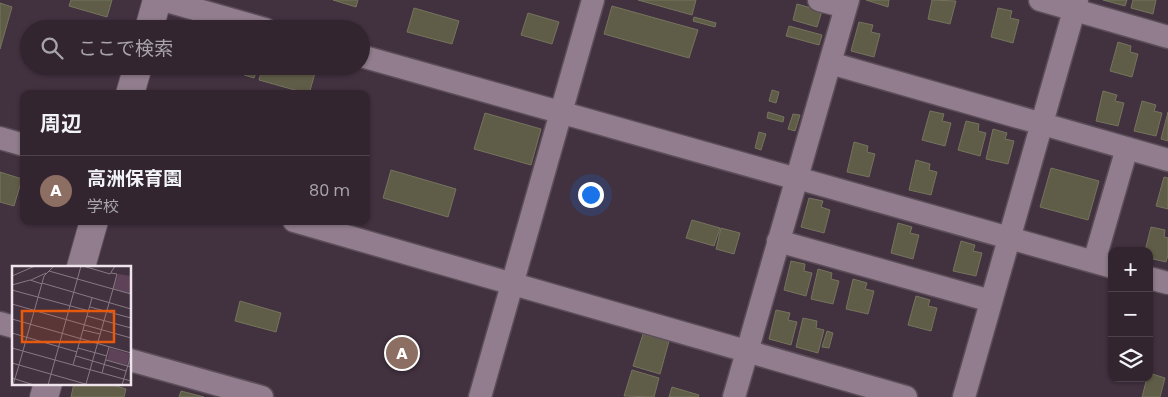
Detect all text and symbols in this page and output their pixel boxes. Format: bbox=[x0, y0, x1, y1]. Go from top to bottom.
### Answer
search box bbox=[20, 20, 370, 75]
icon: search bbox=[38, 34, 66, 62]
text: ここで検索 bbox=[78, 35, 173, 62]
text: 周辺 bbox=[40, 109, 82, 138]
text: 高洲保育園 bbox=[87, 165, 182, 192]
text: A bbox=[50, 179, 62, 202]
text: 80 m bbox=[309, 179, 350, 202]
your location bbox=[578, 182, 604, 208]
text: 学校 bbox=[87, 195, 119, 218]
map controls bbox=[1108, 247, 1153, 382]
button: + bbox=[1108, 247, 1153, 292]
inset map bbox=[12, 266, 131, 384]
button: − bbox=[1108, 292, 1153, 337]
pin: A bbox=[386, 334, 418, 372]
button: layers bbox=[1108, 337, 1153, 382]

